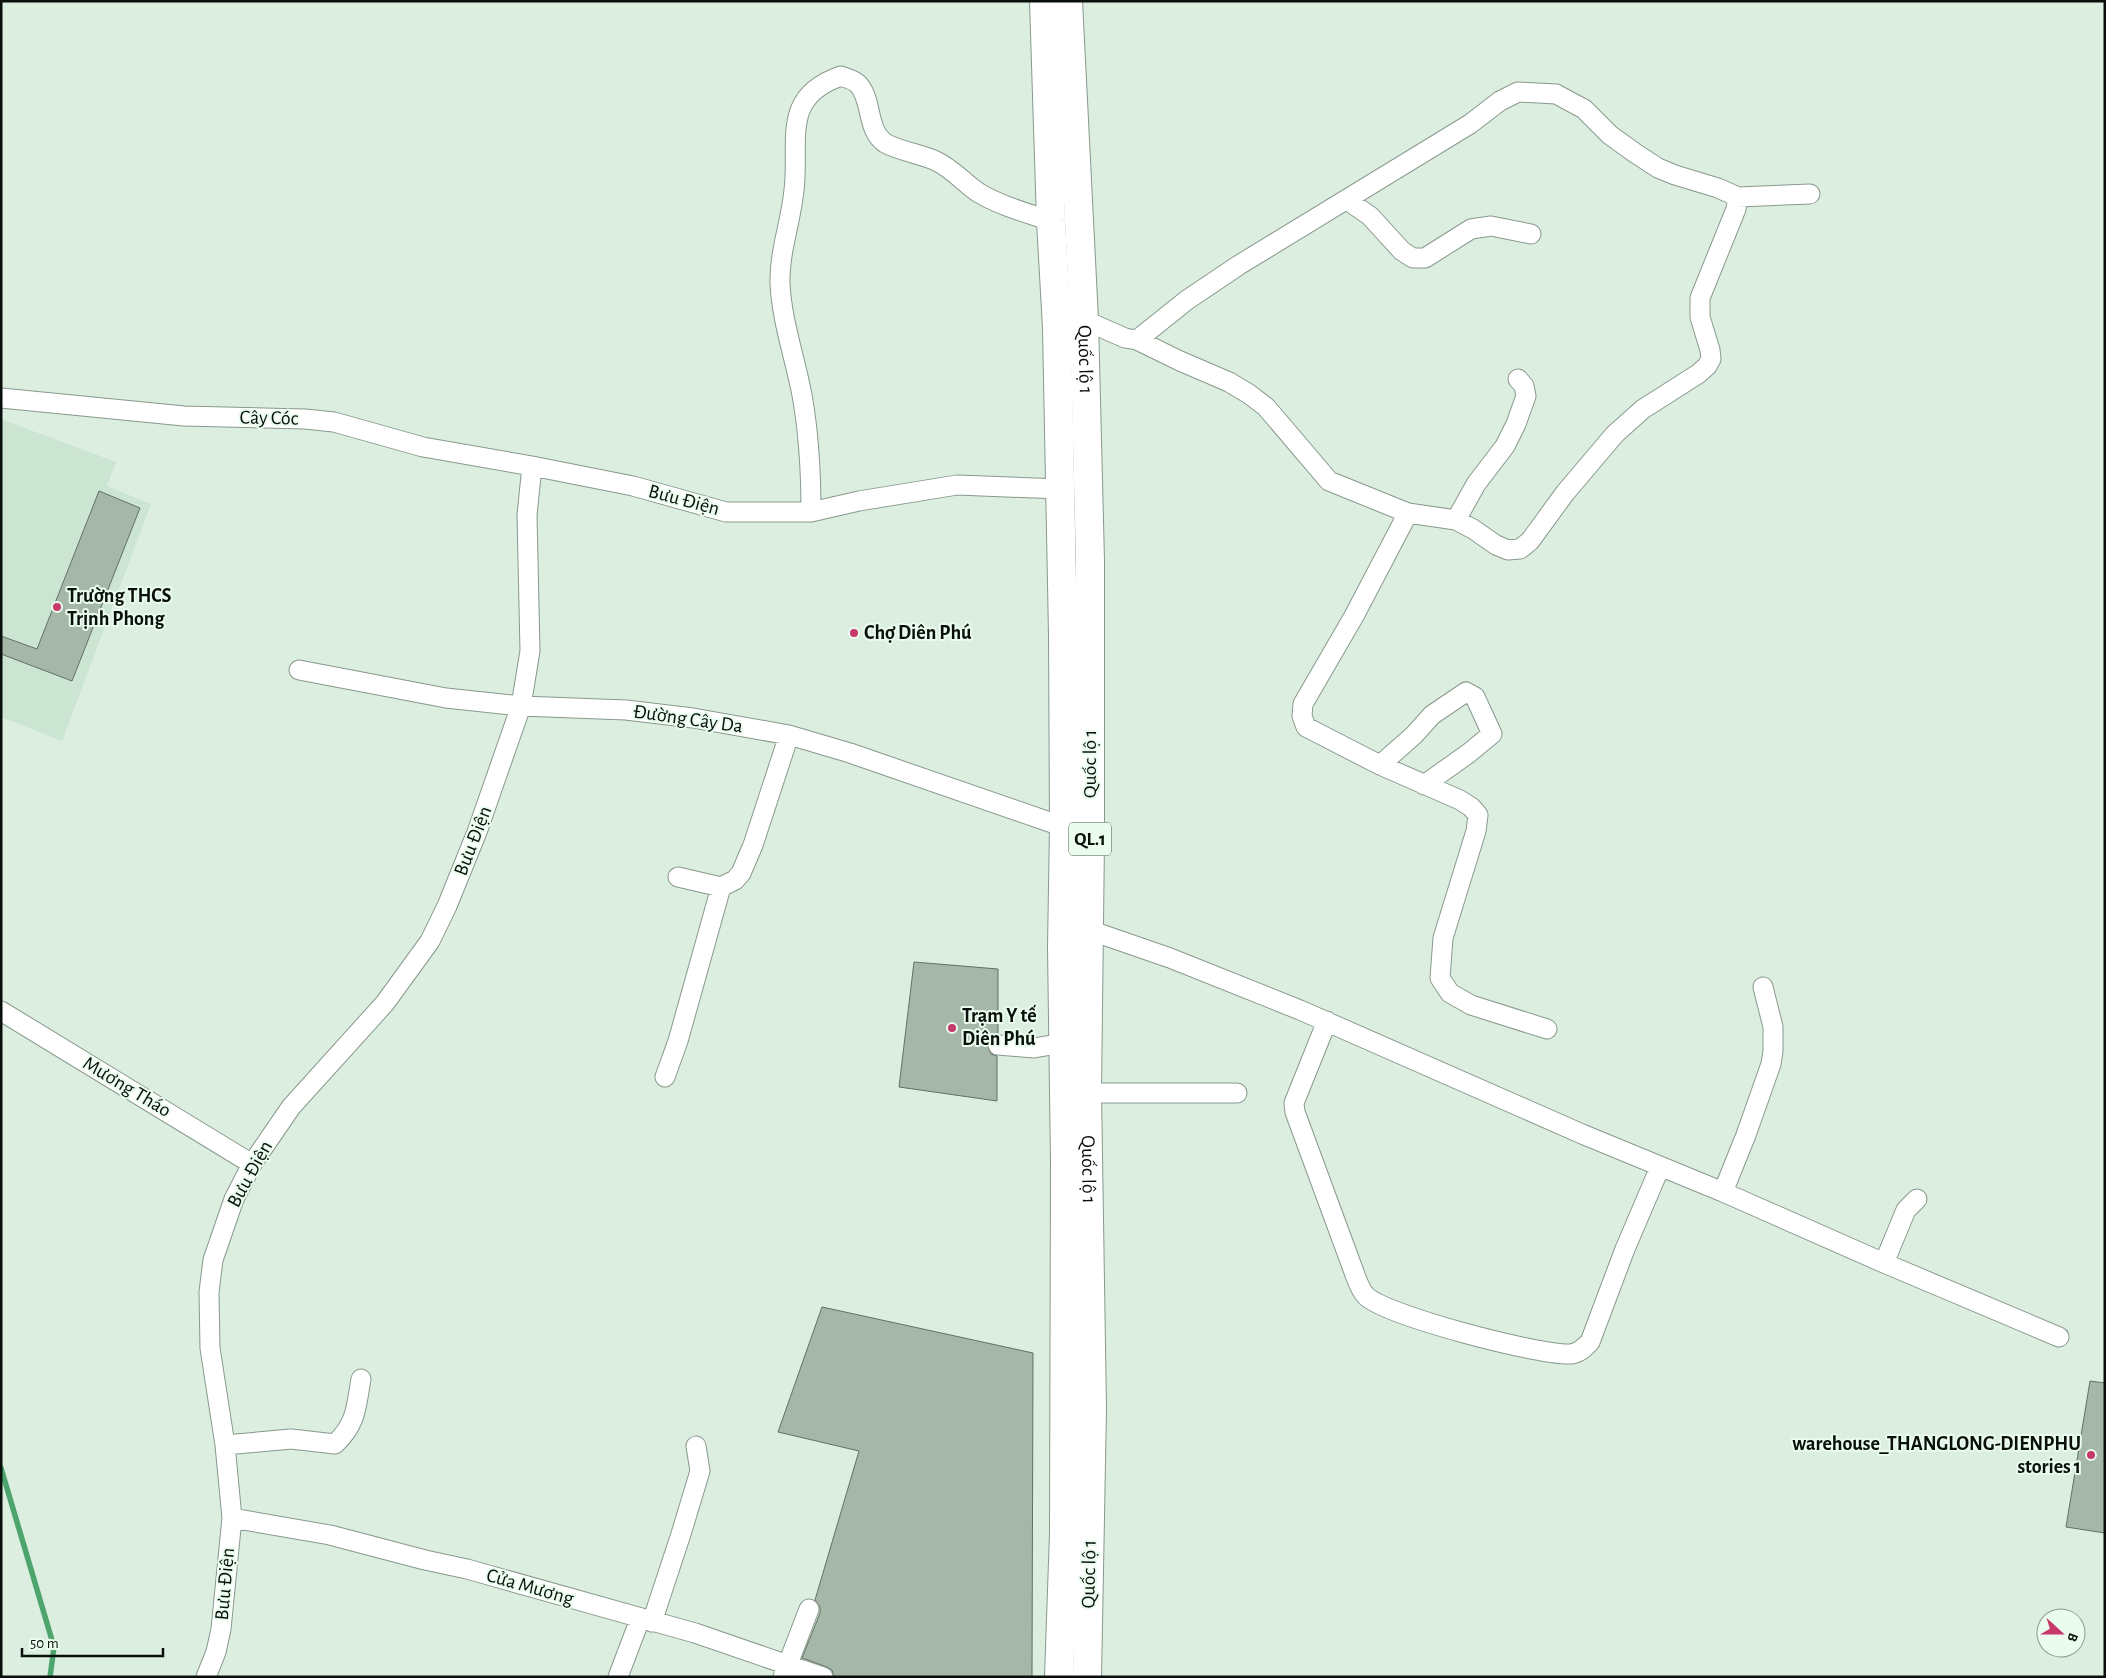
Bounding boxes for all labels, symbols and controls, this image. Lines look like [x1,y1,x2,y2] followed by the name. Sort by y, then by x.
[1074,325,1096,394] street label: Quốc lộ 1
[239,407,299,429] street label: Cây Cóc
[646,481,722,519] street label: Bưu Điện
[67,586,171,629] place label: Trường THCS Trịnh Phong
[51,601,63,613] marker: Trường THCS Trịnh Phong
[864,623,972,643] place label: Chợ Diên Phú
[848,627,860,639] marker: Chợ Diên Phú
[632,701,744,737] street label: Đường Cây Da
[1080,730,1100,798] street label: Quốc lộ 1
[451,803,495,879] street label: Bưu Điện
[1069,822,1111,856] road number: QL.1
[962,1004,1037,1049] place label: Trạm Y tế Diên Phú
[946,1022,958,1034] marker: Trạm Y tế Diên Phú
[80,1053,174,1121] street label: Mương Tháo
[1078,1135,1099,1204] street label: Quốc lộ 1
[224,1137,276,1211] street label: Bưu Điện
[1792,1434,2081,1477] place label: warehouse_THANGLONG-DIENPHU stories 1
[2085,1449,2097,1461] marker: warehouse_THANGLONG-DIENPHU stories 1
[1078,1539,1100,1609] street label: Quốc lộ 1
[212,1547,238,1621] street label: Bưu Điện
[484,1565,576,1609] street label: Cửa Mương
[2036,1608,2086,1658] north arrow
[22,1626,164,1658] scale bar
[2064,1631,2080,1644] text: B
[30,1636,59,1651] text: 50 m

